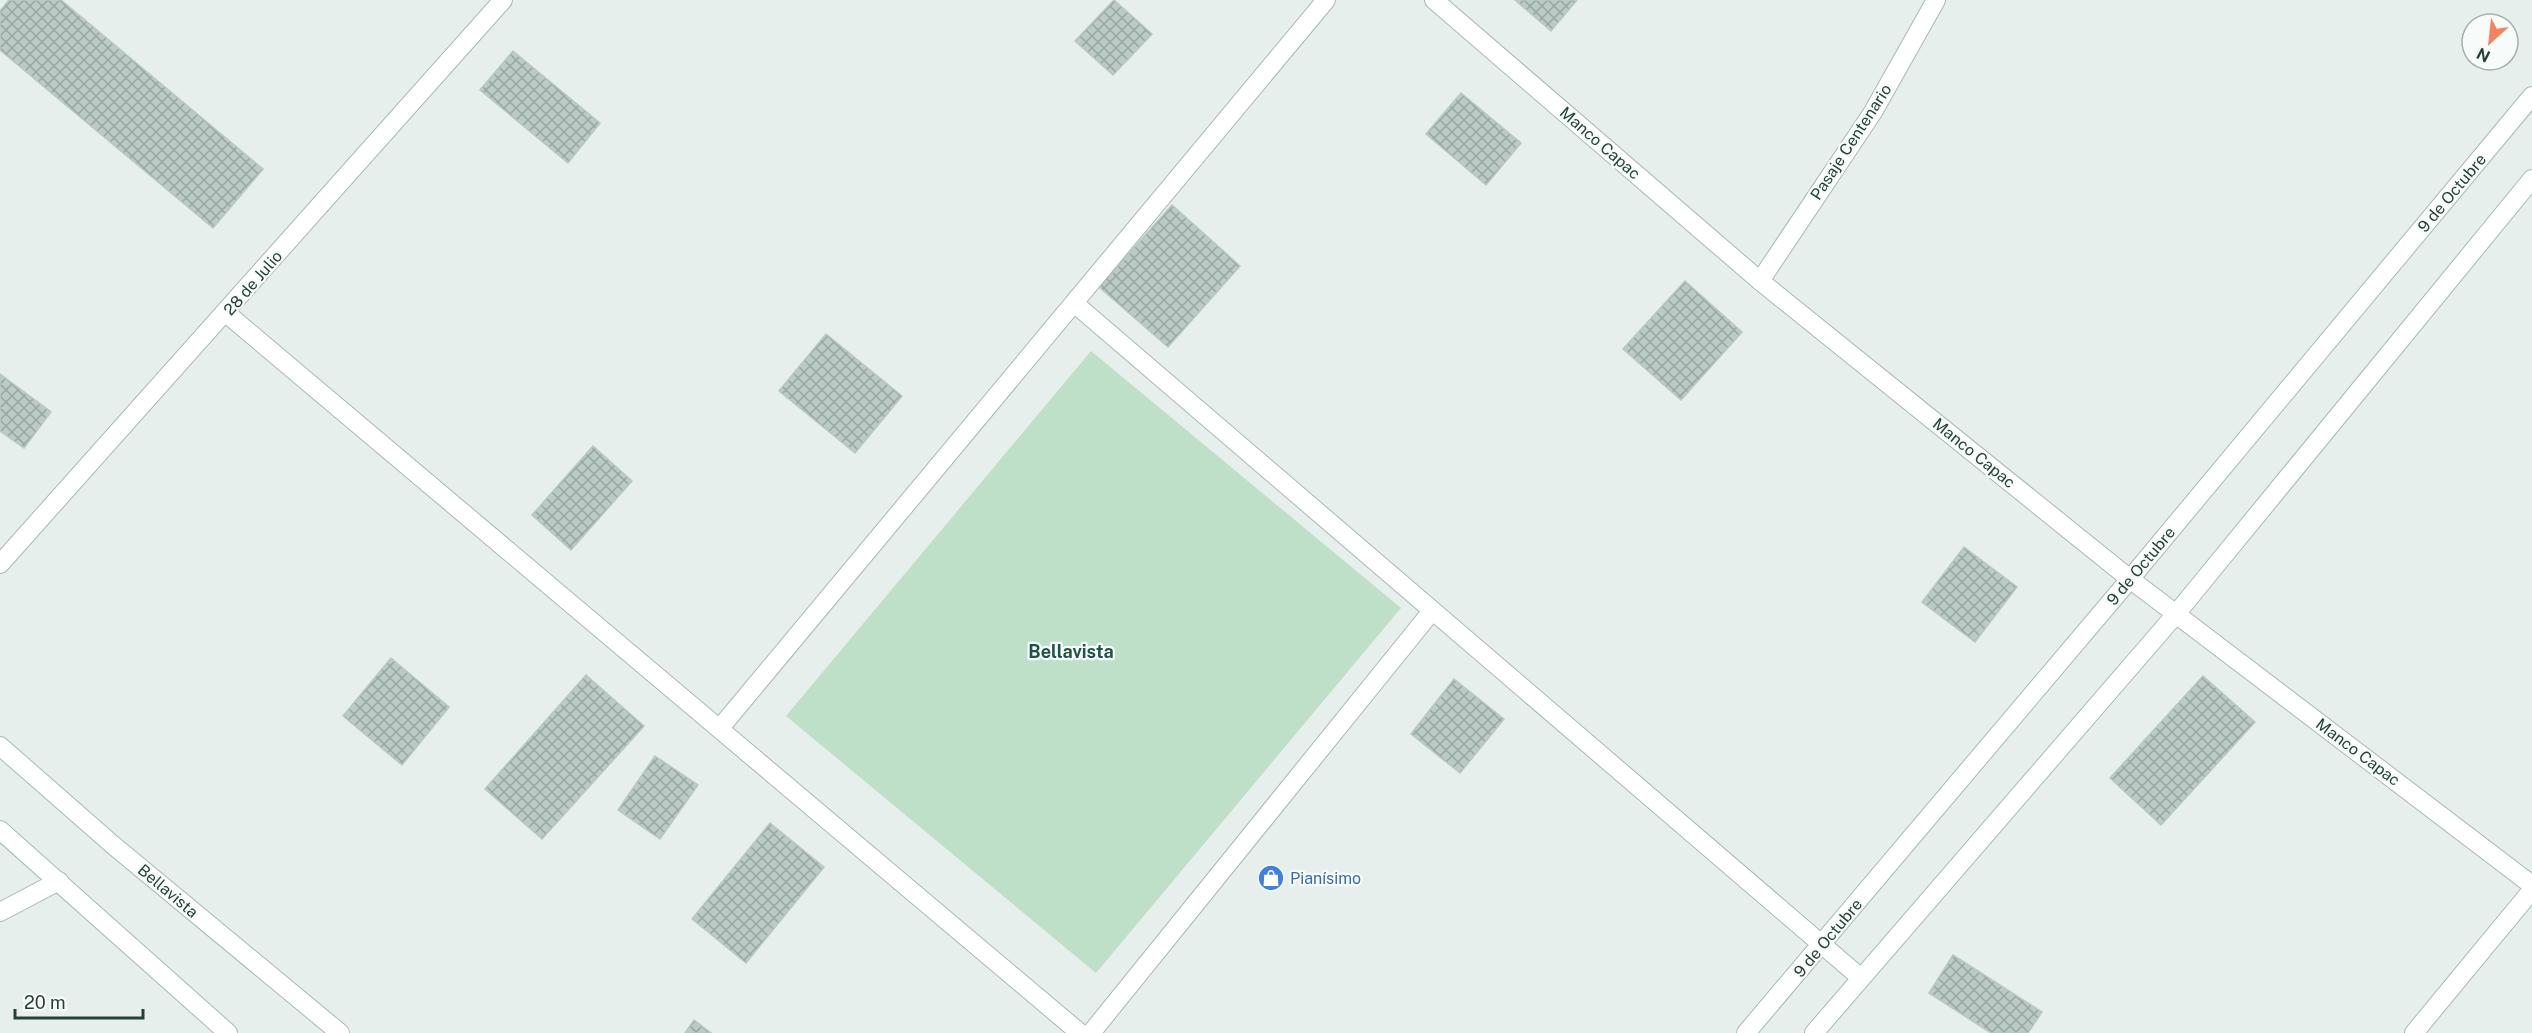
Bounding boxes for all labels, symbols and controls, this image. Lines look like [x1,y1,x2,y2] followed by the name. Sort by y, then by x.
[2460,12,2520,72] north arrow
[2474,44,2493,66] text: N
[1806,81,1896,203] street label: Pasaje Centenario
[1556,103,1644,183] street label: Manco Capac
[2414,150,2490,236] street label: 9 de Octubre
[220,247,286,319] street label: 28 de Julio
[1929,414,2019,492] street label: Manco Capac
[2103,523,2179,609] street label: 9 de Octubre
[1028,641,1114,662] district label: Bellavista
[2312,714,2404,790] street label: Manco Capac
[134,860,202,922] street label: Bellavista
[1256,863,1286,893] shop icon: Pianísimo
[1290,869,1361,888] place label: Pianísimo
[1790,895,1866,981] street label: 9 de Octubre
[15,982,142,1020] scale bar
[24,992,66,1013] text: 20 m

